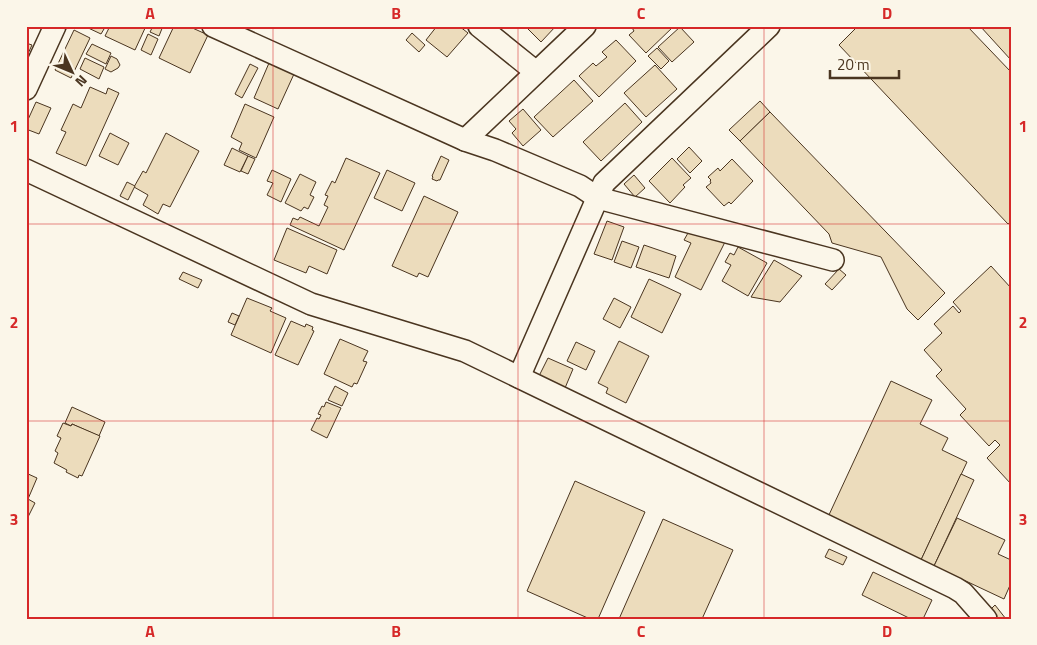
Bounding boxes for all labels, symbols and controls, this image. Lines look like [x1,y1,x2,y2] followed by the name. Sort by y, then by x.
[145,1,155,25] text: A
[391,1,401,25] text: B
[637,1,646,25] text: C
[882,1,892,25] text: D
[48,48,98,98] north arrow
[830,48,898,80] scale bar
[837,53,870,76] text: 20 m
[71,71,93,92] text: N
[10,114,18,138] text: 1
[1019,114,1027,138] text: 1
[10,310,18,334] text: 2
[1019,310,1027,334] text: 2
[10,507,18,531] text: 3
[1019,507,1027,531] text: 3
[145,619,155,643] text: A
[391,619,401,643] text: B
[637,619,646,643] text: C
[882,619,892,643] text: D

